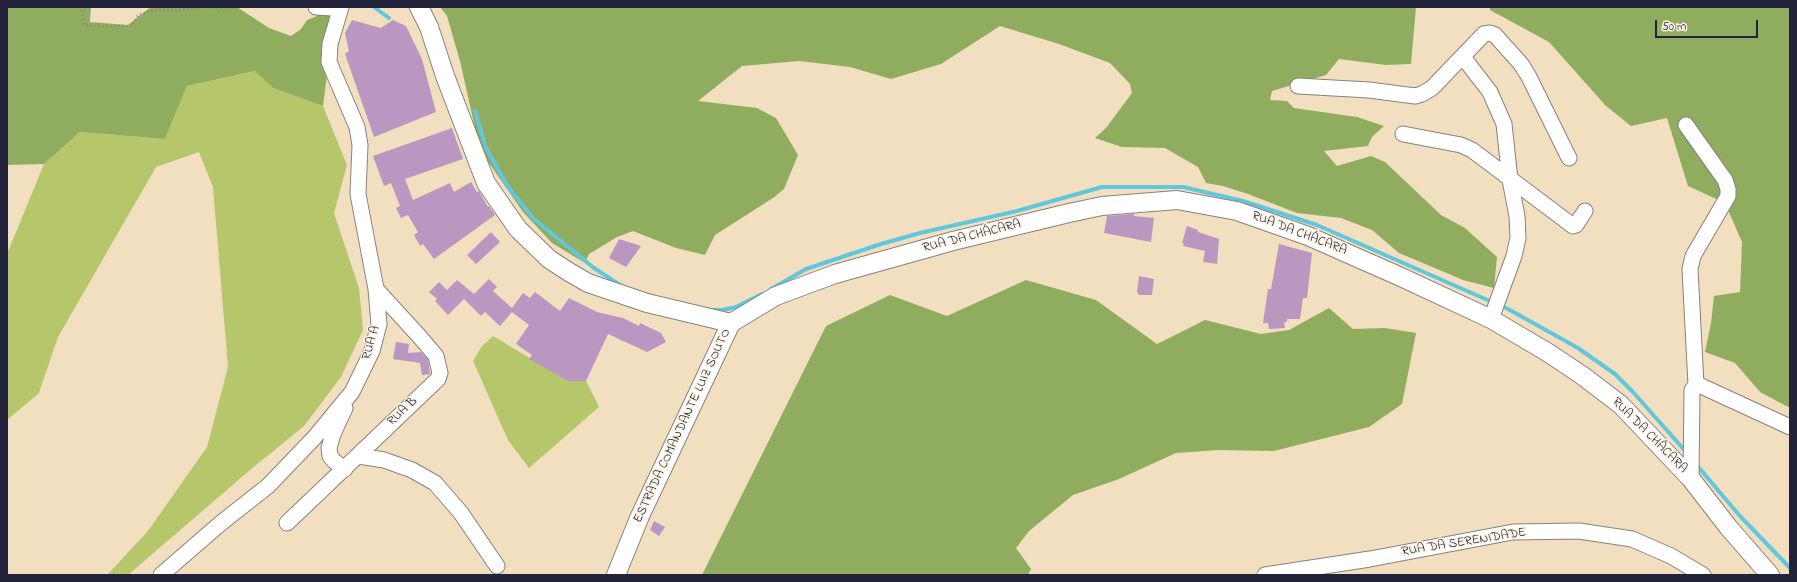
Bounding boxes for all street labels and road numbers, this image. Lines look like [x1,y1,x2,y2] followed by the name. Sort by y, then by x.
[1249,209,1349,259] street label: RUA DA CHÁCARA
[921,217,1023,257] street label: RUA DA CHÁCARA
[360,324,384,362] street label: RUA A
[631,326,735,526] street label: ESTRADA COMANDANTE LUIZ SOUTO
[385,394,421,430] street label: RUA B
[1608,395,1690,477] street label: RUA DA CHÁCARA
[1401,525,1527,561] street label: RUA DA SERENIDADE

